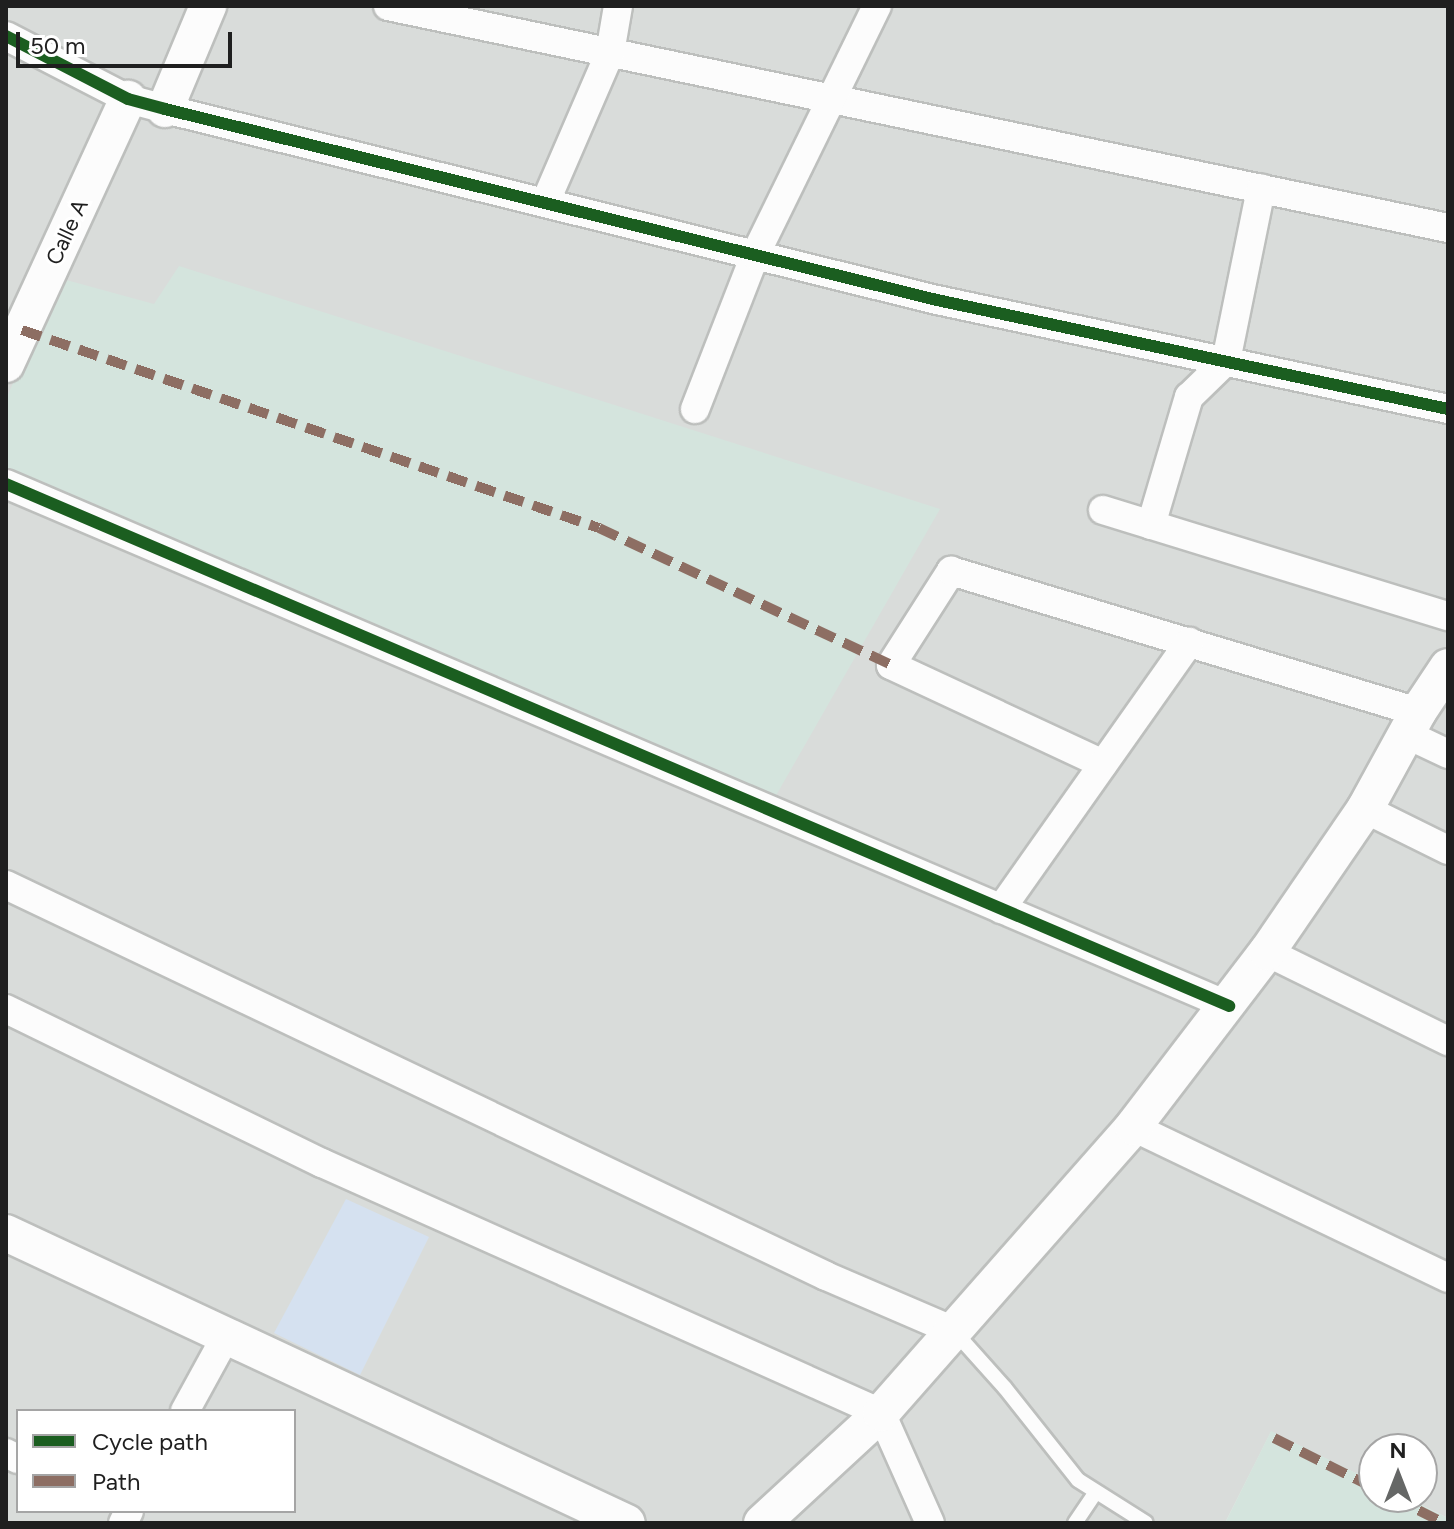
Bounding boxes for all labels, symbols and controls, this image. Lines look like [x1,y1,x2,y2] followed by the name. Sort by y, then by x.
[20,16,236,66] scale bar
[30,31,86,60] text: 50 m
[40,195,94,269] street label: Calle A
[16,1409,296,1513] legend
[92,1427,208,1456] text: Cycle path
[1358,1433,1438,1513] north arrow
[1389,1437,1407,1464] text: N
[92,1467,140,1496] text: Path

